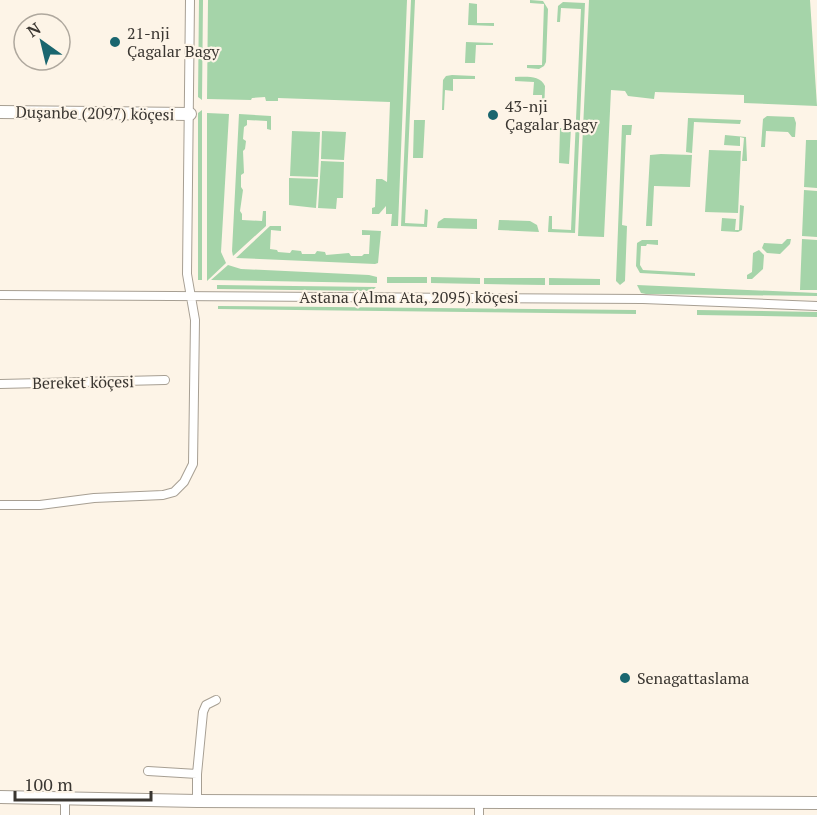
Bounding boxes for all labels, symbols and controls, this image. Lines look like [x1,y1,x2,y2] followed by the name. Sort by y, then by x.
[12,12,72,72] north arrow
[22,17,45,42] text: N
[127,22,220,62] place label: 21-nji Çagalar Bagy
[108,35,122,49] marker: 21-nji Çagalar Bagy
[505,95,598,135] place label: 43-nji Çagalar Bagy
[15,101,175,125] street label: Duşanbe (2097) köçesi
[486,108,500,122] marker: 43-nji Çagalar Bagy
[299,286,519,308] street label: Astana (Alma Ata, 2095) köçesi
[32,370,134,394] street label: Bereket köçesi
[637,667,749,689] place label: Senagattaslama
[618,671,632,685] marker: Senagattaslama
[15,764,152,802] scale bar
[24,772,73,796] text: 100 m

